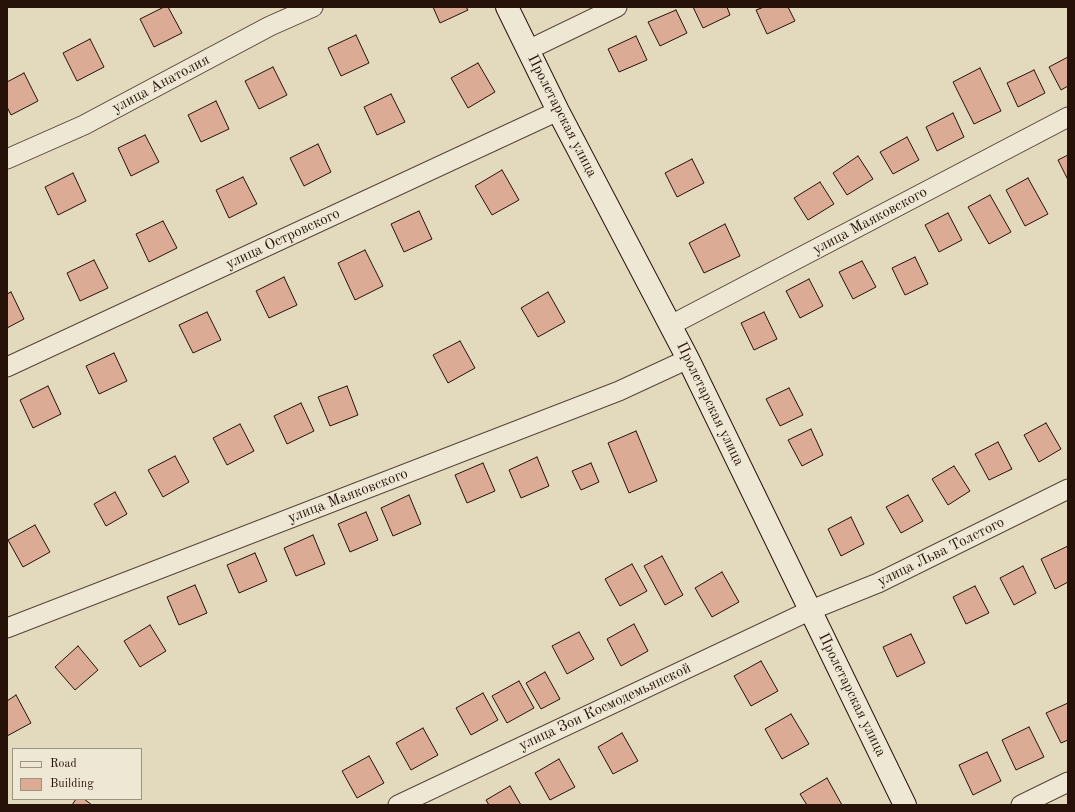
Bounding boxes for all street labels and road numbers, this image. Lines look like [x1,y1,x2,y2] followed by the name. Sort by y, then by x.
[109,51,213,117] street label: улица Анатолия
[523,52,601,180] street label: Пролетарская улица
[810,183,930,259] street label: улица Маяковского
[223,205,343,273] street label: улица Островского
[672,339,748,469] street label: Пролетарская улица
[285,465,411,527] street label: улица Маяковского
[875,513,1007,591] street label: улица Льва Толстого
[814,630,890,760] street label: Пролетарская улица
[516,659,694,755] street label: улица Зои Космодемьянской

